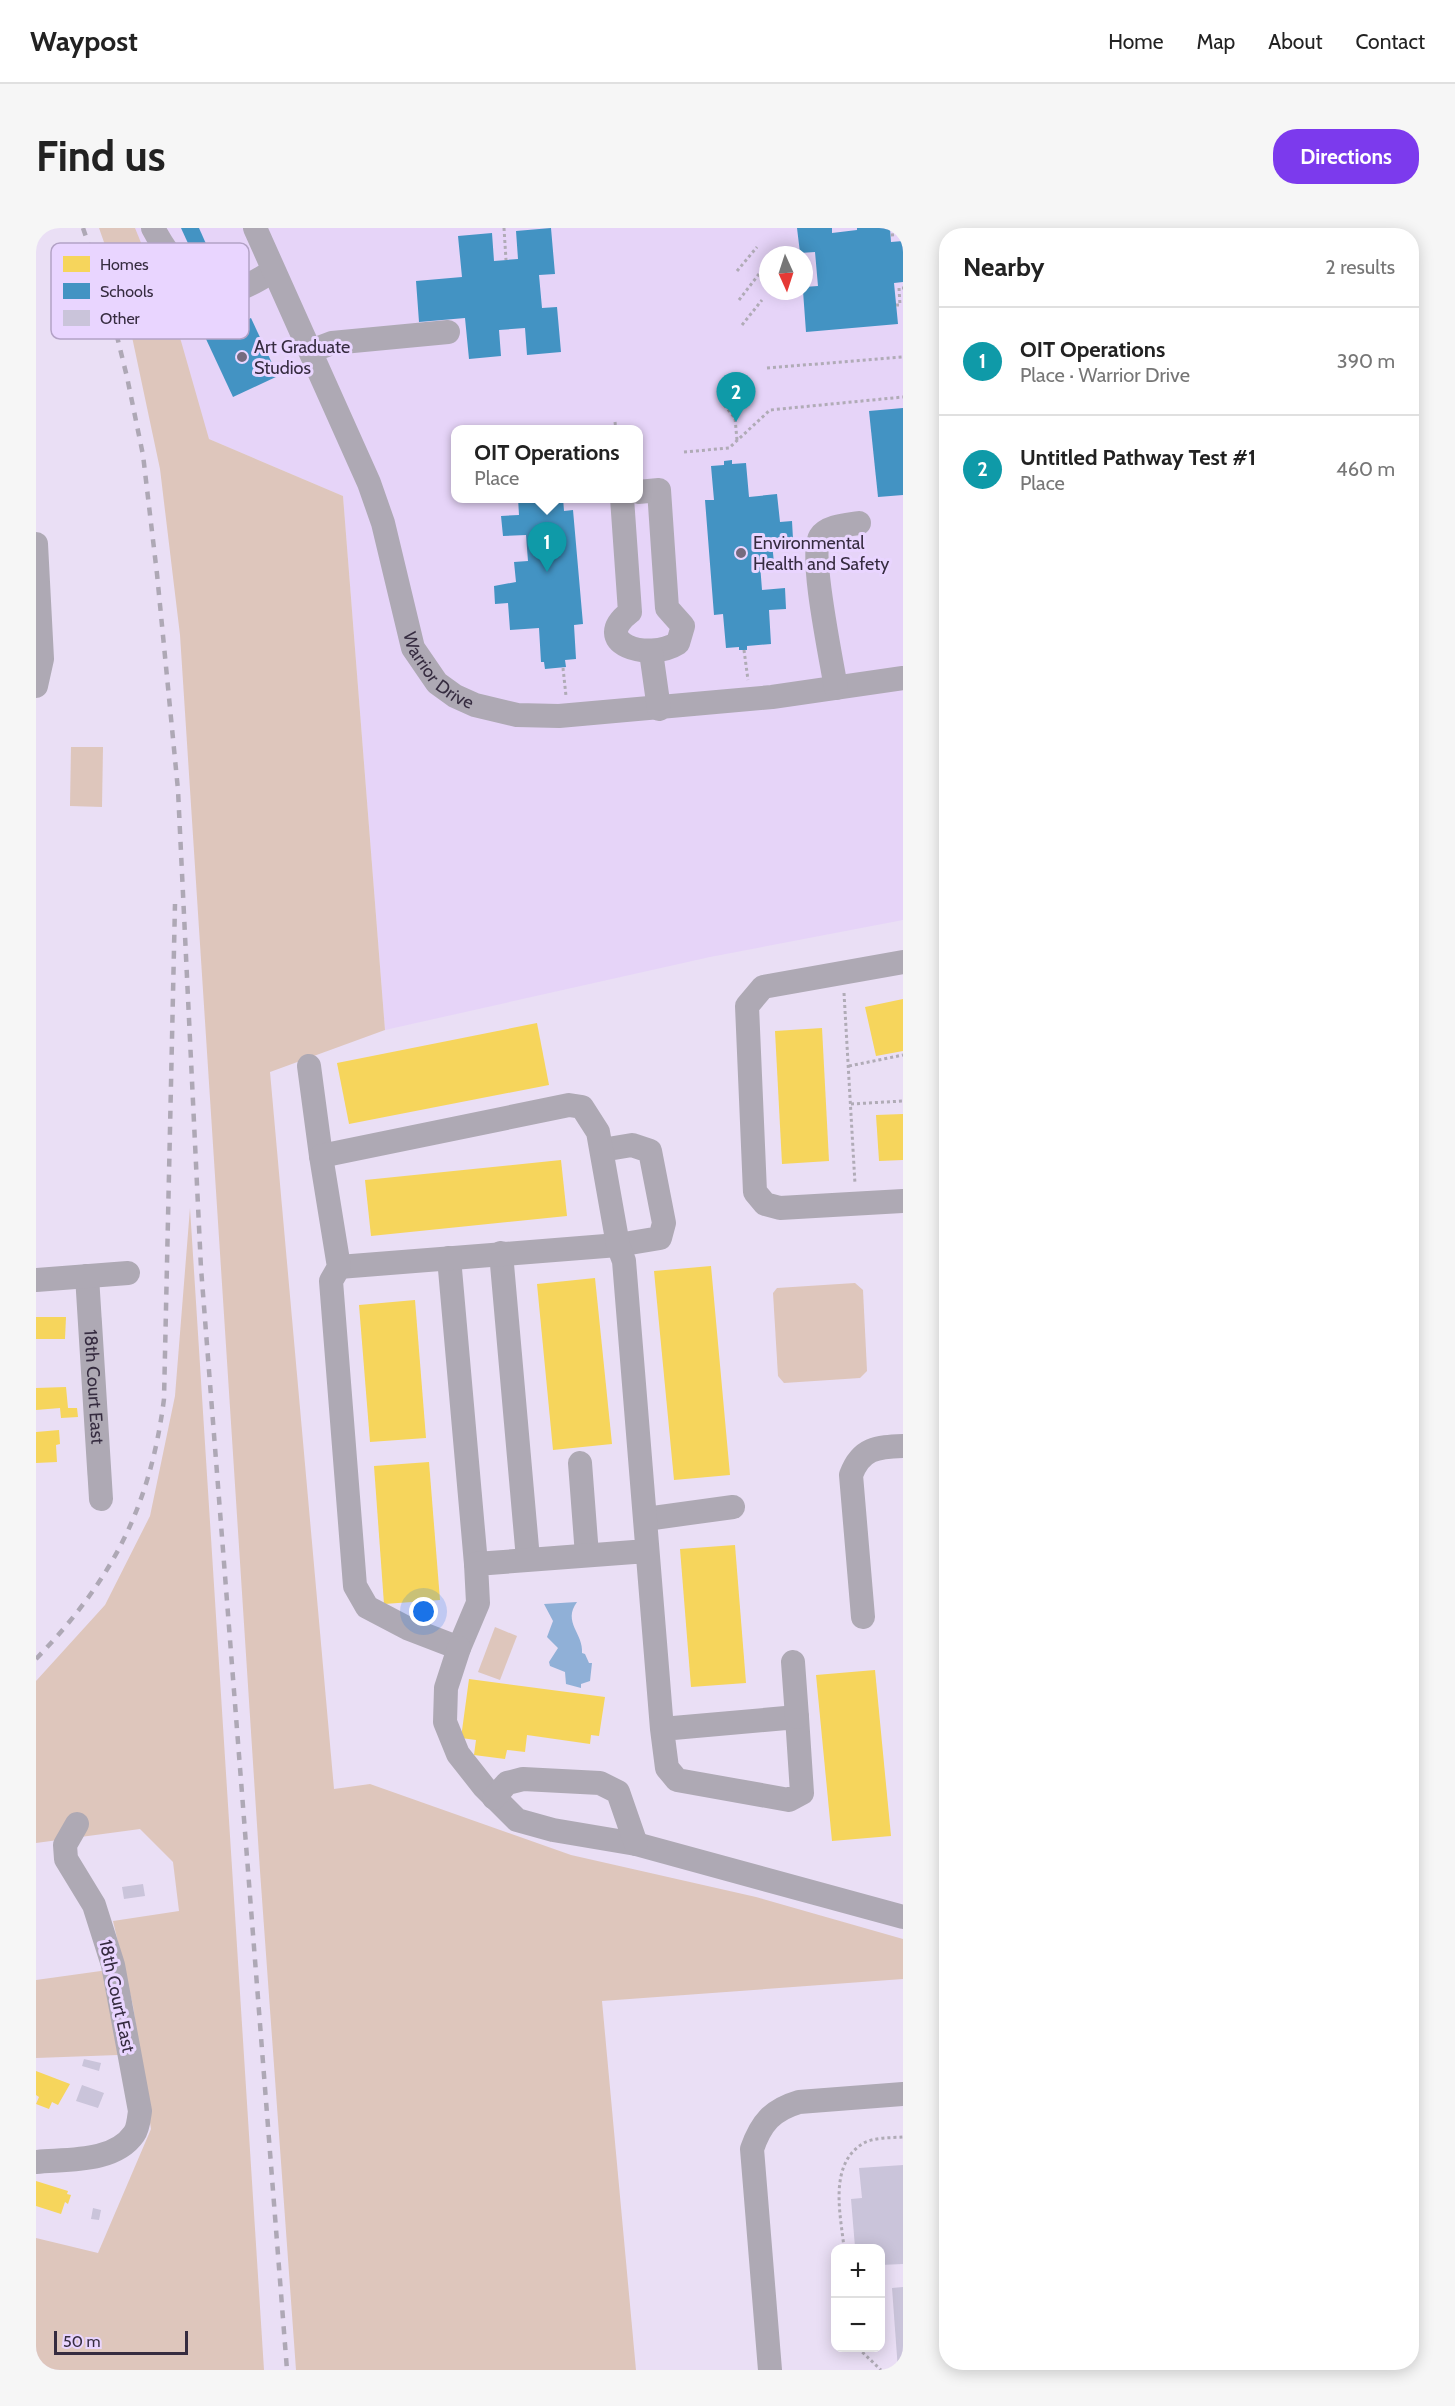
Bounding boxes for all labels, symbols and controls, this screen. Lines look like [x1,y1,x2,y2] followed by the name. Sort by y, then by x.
[30,24,138,58] text: Waypost
[1108,29,1164,54] text: Home
[1197,29,1235,54] text: Map
[1268,29,1322,54] text: About
[1355,29,1425,54] text: Contact
[1273,129,1419,184] button: Directions
[36,130,165,182] text: Find us
[51,243,249,339] legend
[759,246,813,300] north arrow
[963,251,1044,283] text: Nearby
[100,255,149,274] text: Homes
[1325,255,1395,279] text: 2 results
[100,282,154,301] text: Schools
[100,309,141,328] text: Other
[254,336,350,379] place label: Art Graduate Studios
[1020,336,1165,363] text: OIT Operations
[979,349,986,373] text: 1
[1337,349,1395,373] text: 390 m
[235,350,249,364] marker: Art Graduate Studios
[1020,363,1190,387] text: Place · Warrior Drive
[716,372,756,422] pin: 2
[451,425,643,503] popup
[474,439,620,466] text: OIT Operations
[1020,444,1256,471] text: Untitled Pathway Test #1
[977,457,988,481] text: 2
[1336,457,1395,481] text: 460 m
[474,466,519,490] text: Place
[1020,471,1065,495] text: Place
[528,522,566,572] pin: 1
[753,532,889,575] place label: Environmental Health and Safety
[734,546,748,560] marker: Environmental Health and Safety
[398,629,477,714] street label: Warrior Drive
[79,1329,109,1445] street label: 18th Court East
[409,1597,438,1626] your location
[94,1938,140,2054] street label: 18th Court East
[831,2244,885,2352] map controls
[831,2244,885,2298] button: +
[831,2298,885,2352] button: −
[54,2328,188,2356] scale bar
[63,2332,100,2351] text: 50 m

